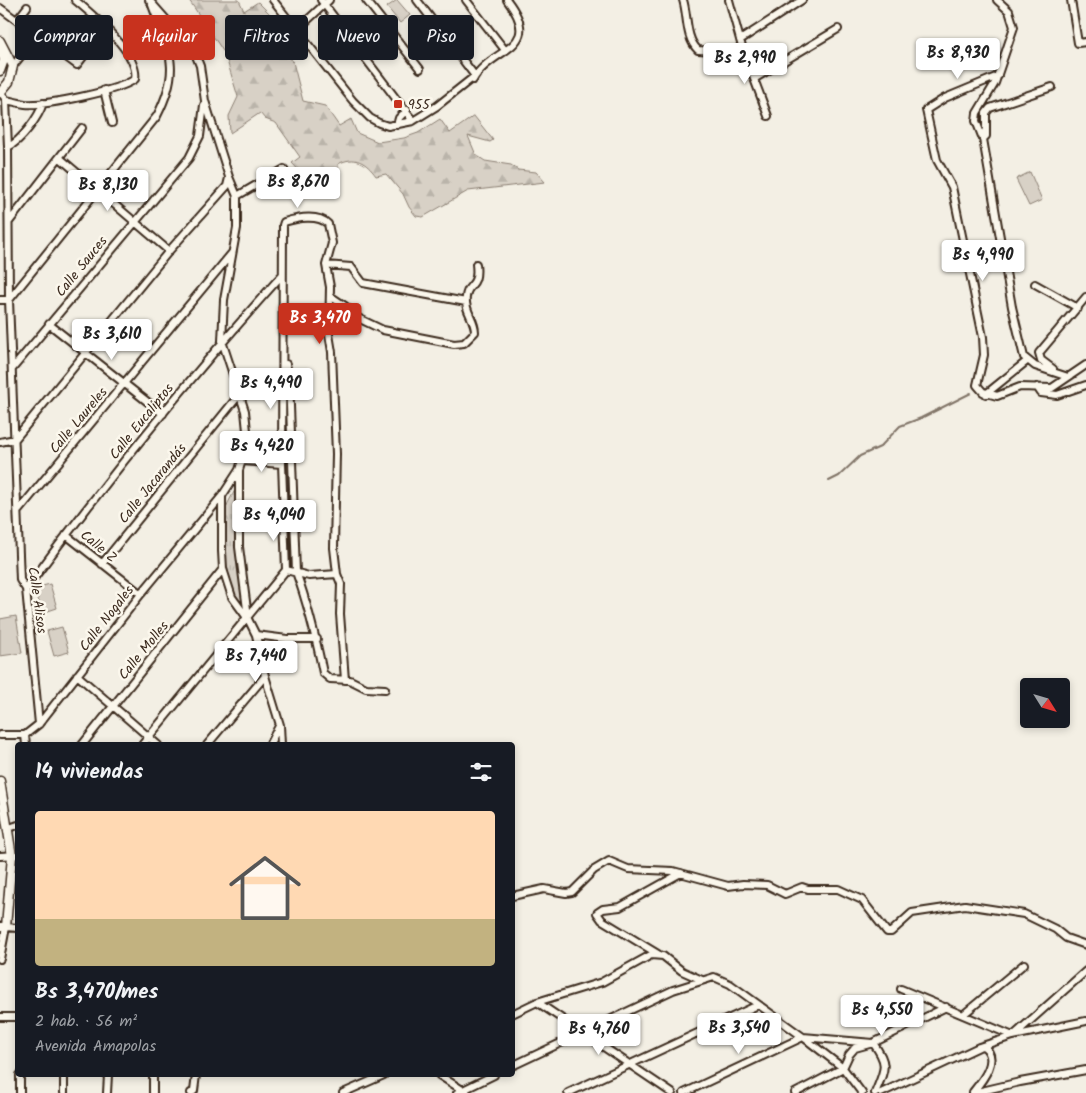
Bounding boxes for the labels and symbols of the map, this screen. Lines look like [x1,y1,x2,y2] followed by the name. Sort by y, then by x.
[906,38,1010,80] pin: Bs 8,930
[693,42,797,85] pin: Bs 2,990
[408,94,431,116] place label: 955
[392,98,404,110] marker: 955
[246,166,350,209] pin: Bs 8,670
[56,170,160,212] pin: Bs 8,130
[50,231,113,302] street label: Calle Sauces
[931,240,1035,282] pin: Bs 4,990
[268,302,372,345] pin: Bs 3,470
[60,318,164,361] pin: Bs 3,610
[219,368,323,410] pin: Bs 4,490
[104,379,179,465] street label: Calle Eucaliptos
[44,382,113,459] street label: Calle Laureles
[210,430,314,473] pin: Bs 4,420
[113,439,192,529] street label: Calle Jacarandás
[222,500,326,542] pin: Bs 4,040
[75,525,122,569] street label: Calle Z
[21,565,53,635] street label: Calle Alisos
[74,581,140,656] street label: Calle Nogales
[113,616,174,685] street label: Calle Molles
[204,640,308,683] pin: Bs 7,440
[1020,678,1070,728] north arrow
[830,994,934,1037] pin: Bs 4,550
[687,1012,791,1055] pin: Bs 3,540
[547,1014,651,1056] pin: Bs 4,760

